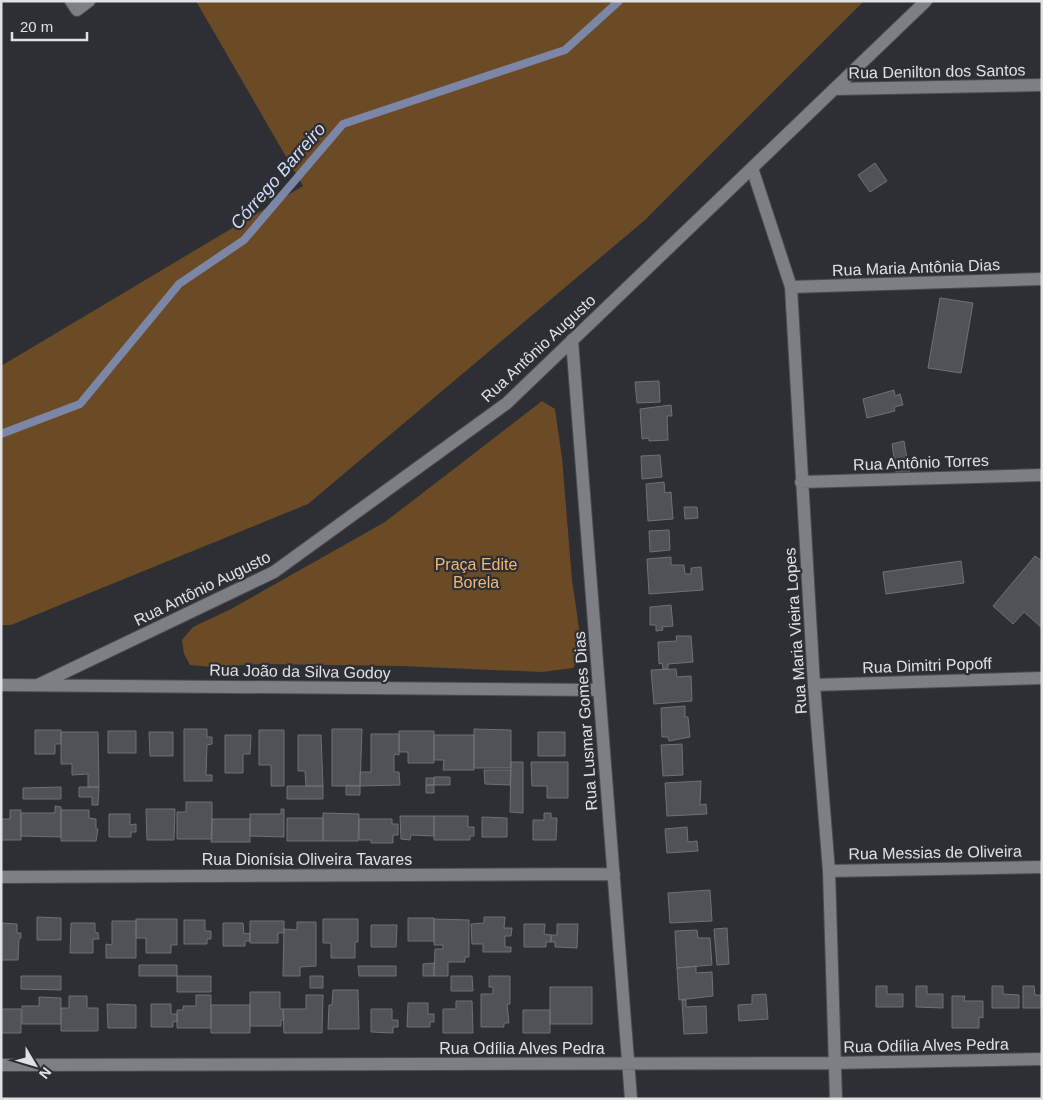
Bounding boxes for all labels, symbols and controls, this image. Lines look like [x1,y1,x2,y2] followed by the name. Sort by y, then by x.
[12,10,88,42] scale bar
[20,18,53,35] text: 20 m
[848,61,1026,82] street label: Rua Denilton dos Santos
[226,119,330,233] water label: Córrego Barreiro
[832,256,1000,279] street label: Rua Maria Antônia Dias
[478,291,599,406] street label: Rua Antônio Augusto
[853,452,989,473] street label: Rua Antônio Torres
[781,547,810,715] street label: Rua Maria Vieira Lopes
[131,548,273,629] street label: Rua Antônio Augusto
[435,556,517,591] park label: Praça Edite Borela
[571,631,600,811] street label: Rua Lusmar Gomes Dias
[862,655,993,676] street label: Rua Dimitri Popoff
[209,661,391,682] street label: Rua João da Silva Godoy
[848,842,1022,863] street label: Rua Messias de Oliveira
[202,851,412,868] street label: Rua Dionísia Oliveira Tavares
[843,1036,1009,1055] street label: Rua Odília Alves Pedra
[10,1040,60,1090] north arrow
[439,1040,605,1057] street label: Rua Odília Alves Pedra
[36,1064,55,1082] text: N

